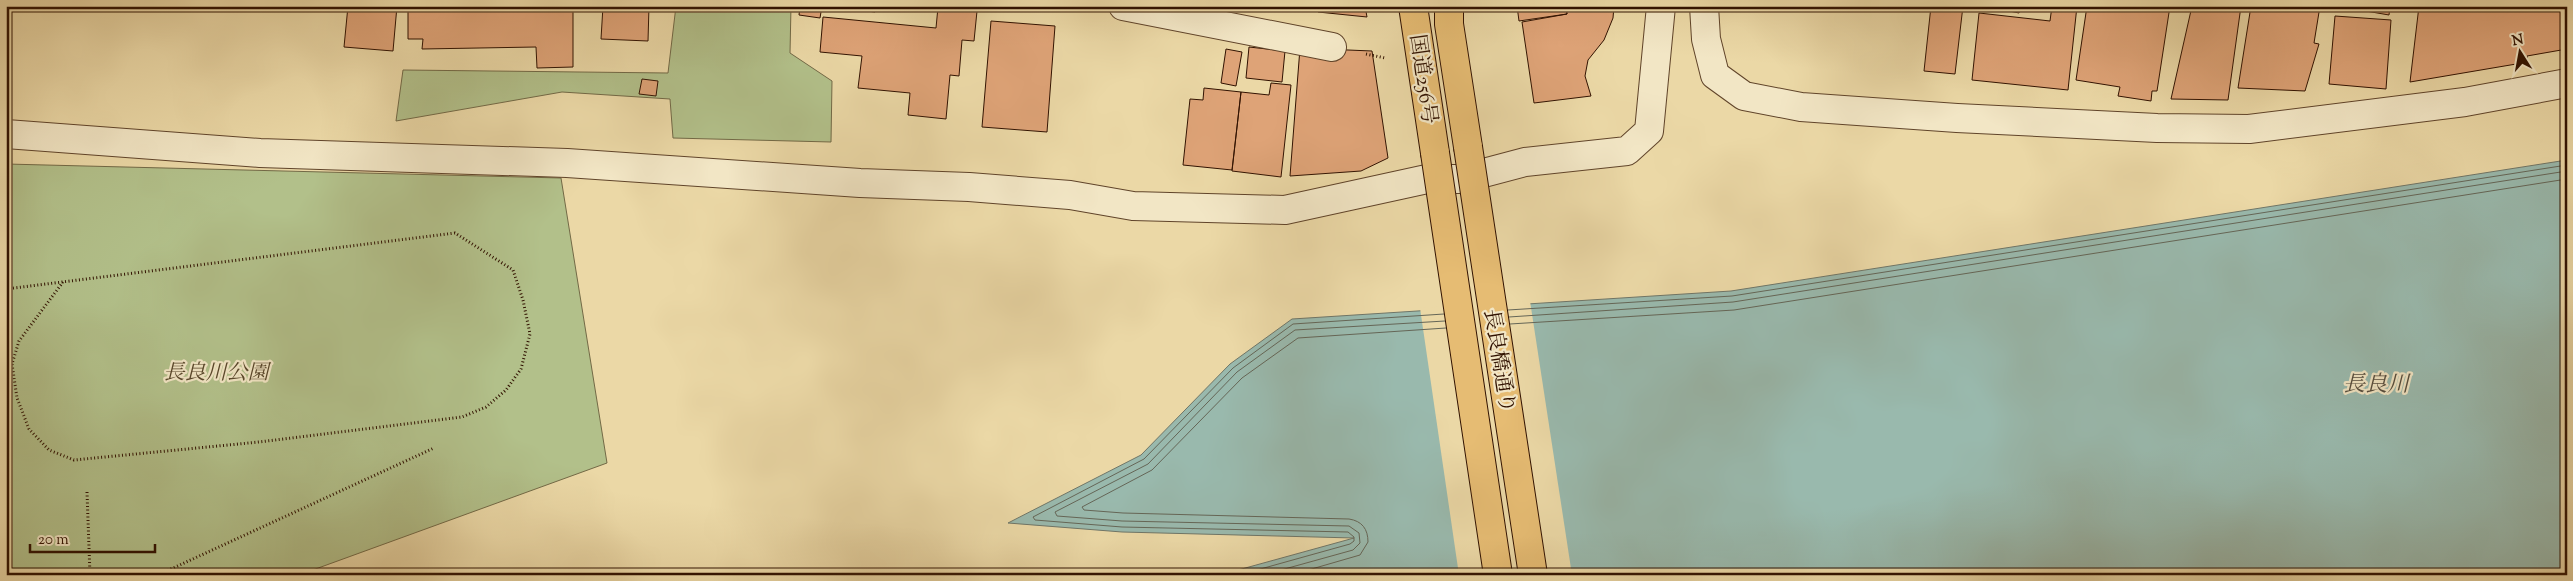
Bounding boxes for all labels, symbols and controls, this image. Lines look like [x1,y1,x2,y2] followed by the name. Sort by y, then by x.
[2496,28,2546,78] north arrow
[2511,30,2525,52] text: N
[1401,32,1443,126] street label: 国道256号
[1475,307,1521,416] street label: 長良橋通り
[164,359,271,389] park label: 長良川公園
[2343,370,2411,402] water label: 長良川
[30,521,155,553] scale bar
[38,530,69,551] text: 20 m

